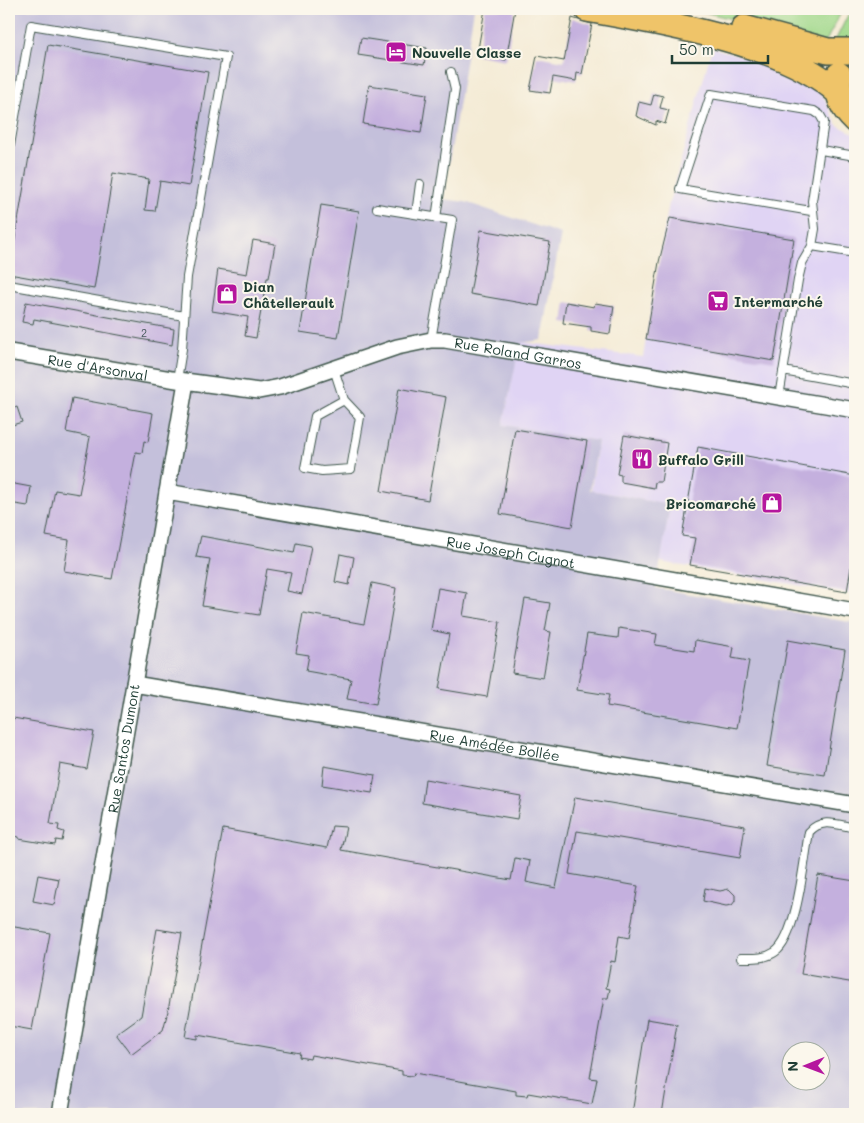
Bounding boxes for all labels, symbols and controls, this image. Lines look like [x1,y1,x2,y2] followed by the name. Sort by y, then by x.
[672,32,768,64] scale bar
[679,39,714,59] text: 50 m
[384,40,408,64] hotel icon: Nouvelle Classe
[412,43,521,62] place label: Nouvelle Classe
[243,277,335,312] place label: Dian Châtellerault
[215,282,239,306] shop icon: Dian Châtellerault
[706,289,730,313] supermarket icon: Intermarché
[734,292,823,311] place label: Intermarché
[141,325,147,340] house number: 2
[453,332,583,373] street label: Rue Roland Garros
[46,349,149,384] street label: Rue d'Arsonval
[630,447,654,471] restaurant icon: Buffalo Grill
[658,450,744,469] place label: Buffalo Grill
[760,491,784,515] shop icon: Bricomarché
[666,494,756,513] place label: Bricomarché
[445,531,577,572] street label: Rue Joseph Cugnot
[102,682,143,814] street label: Rue Santos Dumont
[429,724,561,765] street label: Rue Amédée Bollée
[782,1040,832,1090] north arrow
[783,1061,802,1072] text: N

